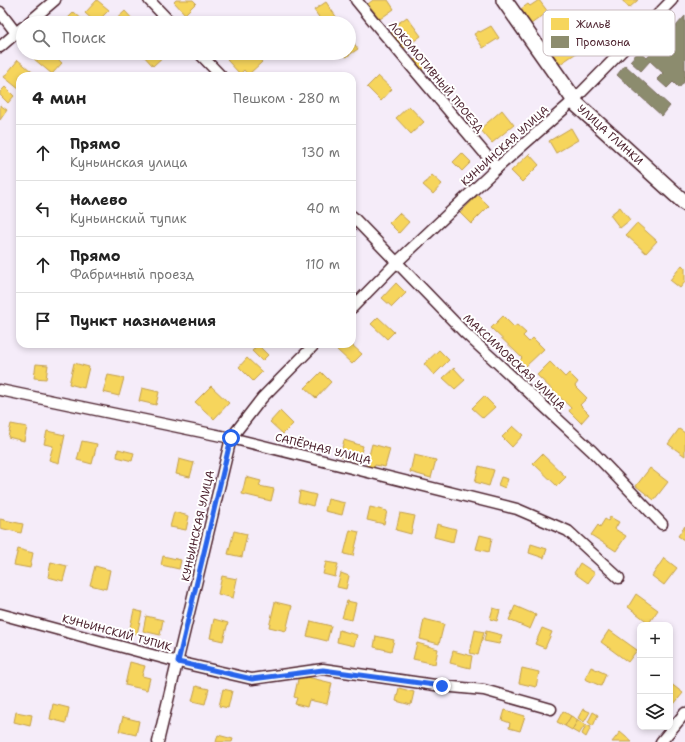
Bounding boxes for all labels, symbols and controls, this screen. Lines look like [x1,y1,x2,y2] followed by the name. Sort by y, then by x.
[543,10,675,56] legend
[16,16,356,60] search box
[576,17,611,32] text: Жильё
[385,18,488,136] street label: ЛОКОМОТИВНЫЙ ПРОЕЗД
[30,27,52,49] icon: search
[62,28,106,48] text: Поиск
[576,35,630,50] text: Промзона
[32,87,87,109] text: 4 мин
[233,90,340,107] text: Пешком · 280 m
[574,101,646,169] street label: УЛИЦА ГЛИНКИ
[458,102,552,190] street label: КУНЬИНСКАЯ УЛИЦА
[70,134,120,154] text: Прямо
[32,142,54,164] icon: ahead
[302,144,340,161] text: 130 m
[70,154,187,171] text: Куньинская улица
[70,190,128,210] text: Налево
[32,198,54,220] icon: left
[306,200,340,217] text: 40 m
[70,210,187,227] text: Куньинский тупик
[70,246,120,266] text: Прямо
[32,254,54,276] icon: ahead
[305,256,340,273] text: 110 m
[70,266,194,283] text: Фабричный проезд
[32,310,54,332] icon: arrive
[70,311,216,331] text: Пункт назначения
[460,311,568,413] street label: МАКСИМОВСКАЯ УЛИЦА
[222,429,240,447] route start
[273,430,373,468] street label: САПЁРНАЯ УЛИЦА
[178,469,218,583] street label: КУНЬИНСКАЯ УЛИЦА
[61,610,174,655] street label: КУНЬИНСКИЙ ТУПИК
[637,622,673,730] map controls
[637,622,673,658] button: +
[637,658,673,694] button: −
[433,677,451,695] route end
[637,694,673,730] button: layers

